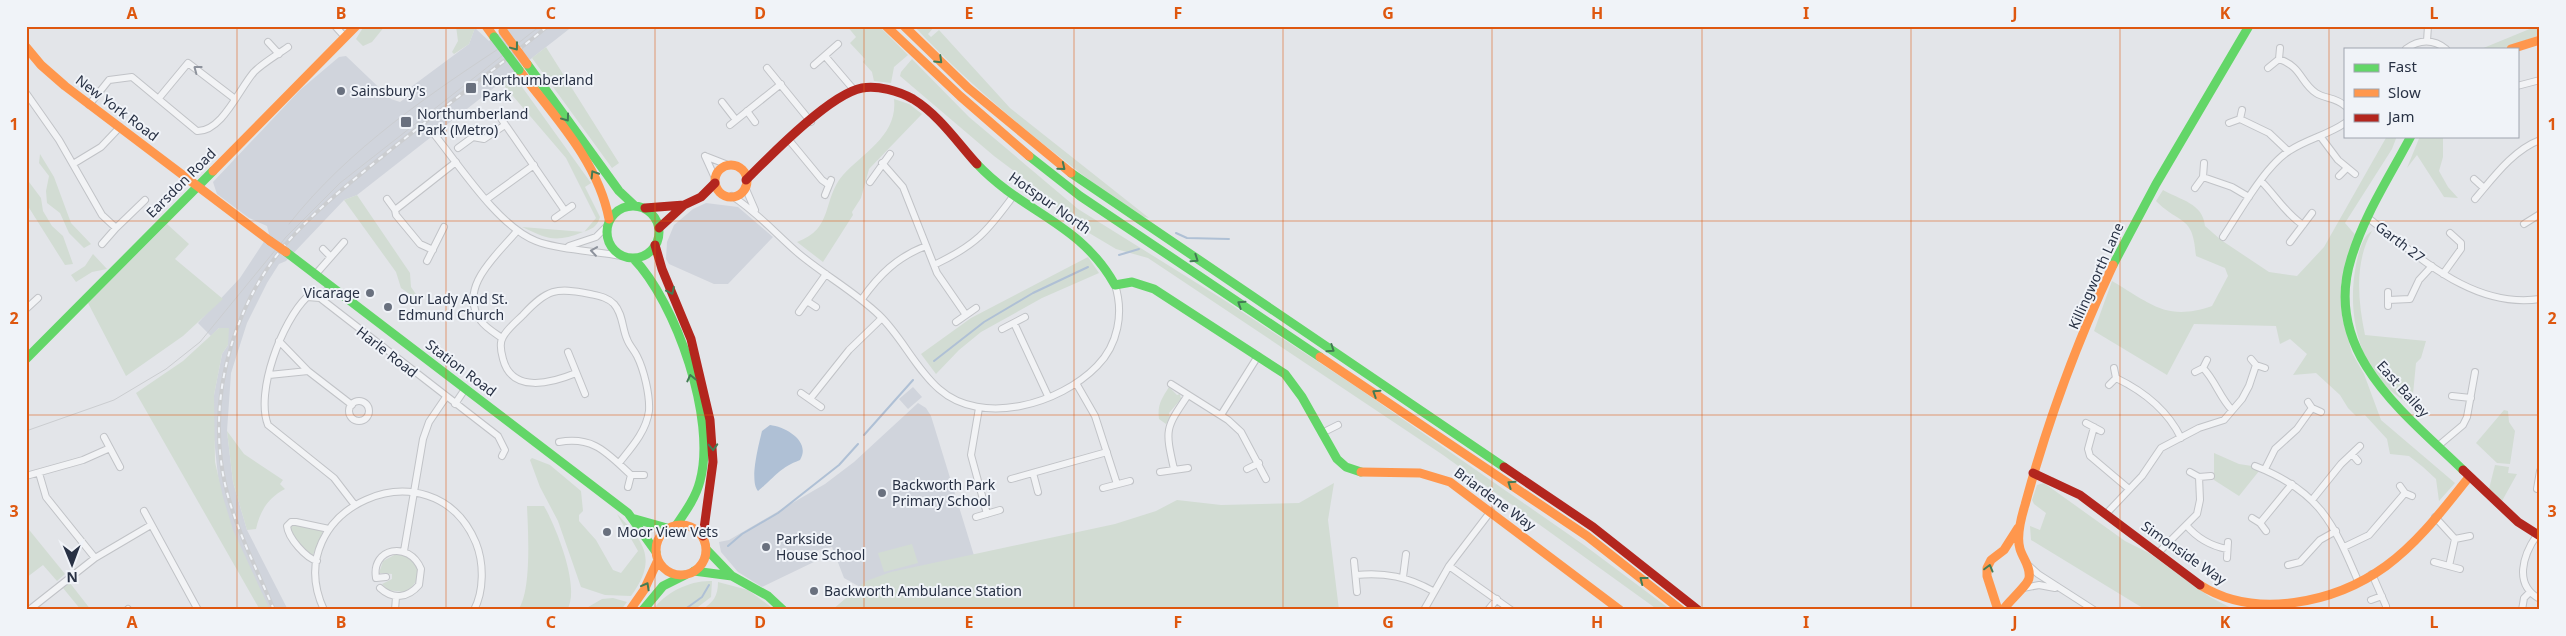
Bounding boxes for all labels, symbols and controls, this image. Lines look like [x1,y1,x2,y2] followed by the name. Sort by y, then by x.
[126,2,138,24] text: A
[336,2,346,24] text: B
[546,2,556,24] text: C
[754,2,766,24] text: D
[965,2,974,24] text: E
[1174,2,1182,24] text: F
[1382,2,1394,24] text: G
[1591,2,1603,24] text: H
[1803,2,1809,24] text: I
[2010,2,2018,24] text: J
[2220,2,2231,24] text: K
[2430,2,2439,24] text: L
[509,41,518,51] one-way arrow
[2344,48,2518,138] legend
[934,54,943,63] one-way arrow
[2388,56,2417,76] text: Fast
[193,66,203,75] one-way arrow
[72,70,163,145] street label: New York Road
[482,70,593,105] place label: Northumberland Park
[351,81,426,100] place label: Sainsbury's
[464,81,478,95] marker: Northumberland Park
[2388,82,2421,102] text: Slow
[335,85,347,97] marker: Sainsbury's
[417,104,528,139] place label: Northumberland Park (Metro)
[2386,106,2415,126] text: Jam
[560,112,569,122] one-way arrow
[9,113,19,135] text: 1
[2547,113,2557,135] text: 1
[399,115,413,129] marker: Northumberland Park (Metro)
[142,144,220,222] street label: Earsdon Road
[1056,161,1065,169] one-way arrow
[1006,167,1095,238] street label: Hotspur North
[590,171,600,180] one-way arrow
[2372,217,2429,266] street label: Garth 27
[2064,219,2128,332] street label: Killingworth Lane
[590,246,598,256] one-way arrow
[1190,253,1199,263] one-way arrow
[304,283,360,302] place label: Vicarage
[665,286,676,295] one-way arrow
[364,287,376,299] marker: Vicarage
[398,289,508,324] place label: Our Lady And St. Edmund Church
[382,301,394,313] marker: Our Lady And St. Edmund Church
[1237,301,1246,310] one-way arrow
[9,307,19,329] text: 2
[2547,307,2557,329] text: 2
[353,322,422,382] street label: Harle Road
[422,335,500,400] street label: Station Road
[1325,343,1334,353] one-way arrow
[2373,356,2434,422] street label: East Bailey
[686,373,697,382] one-way arrow
[1373,390,1382,400] one-way arrow
[707,444,718,452] one-way arrow
[1451,463,1541,535] street label: Briardene Way
[892,475,996,510] place label: Backworth Park Primary School
[1507,481,1517,490] one-way arrow
[876,487,888,499] marker: Backworth Park Primary School
[9,500,19,522] text: 3
[2547,500,2557,522] text: 3
[2138,516,2231,589] street label: Simonside Way
[617,522,718,541] place label: Moor View Vets
[601,526,613,538] marker: Moor View Vets
[776,529,865,564] place label: Parkside House School
[48,538,98,588] north arrow
[760,541,772,553] marker: Parkside House School
[1983,564,1994,572] one-way arrow
[66,568,78,587] text: N
[1639,576,1648,585] one-way arrow
[824,581,1022,600] place label: Backworth Ambulance Station
[639,582,649,591] one-way arrow
[808,585,820,597] marker: Backworth Ambulance Station
[126,611,138,633] text: A
[336,611,346,633] text: B
[546,611,556,633] text: C
[754,611,766,633] text: D
[965,611,974,633] text: E
[1174,611,1182,633] text: F
[1382,611,1394,633] text: G
[1591,611,1603,633] text: H
[1803,611,1809,633] text: I
[2010,611,2018,633] text: J
[2220,611,2231,633] text: K
[2430,611,2439,633] text: L

